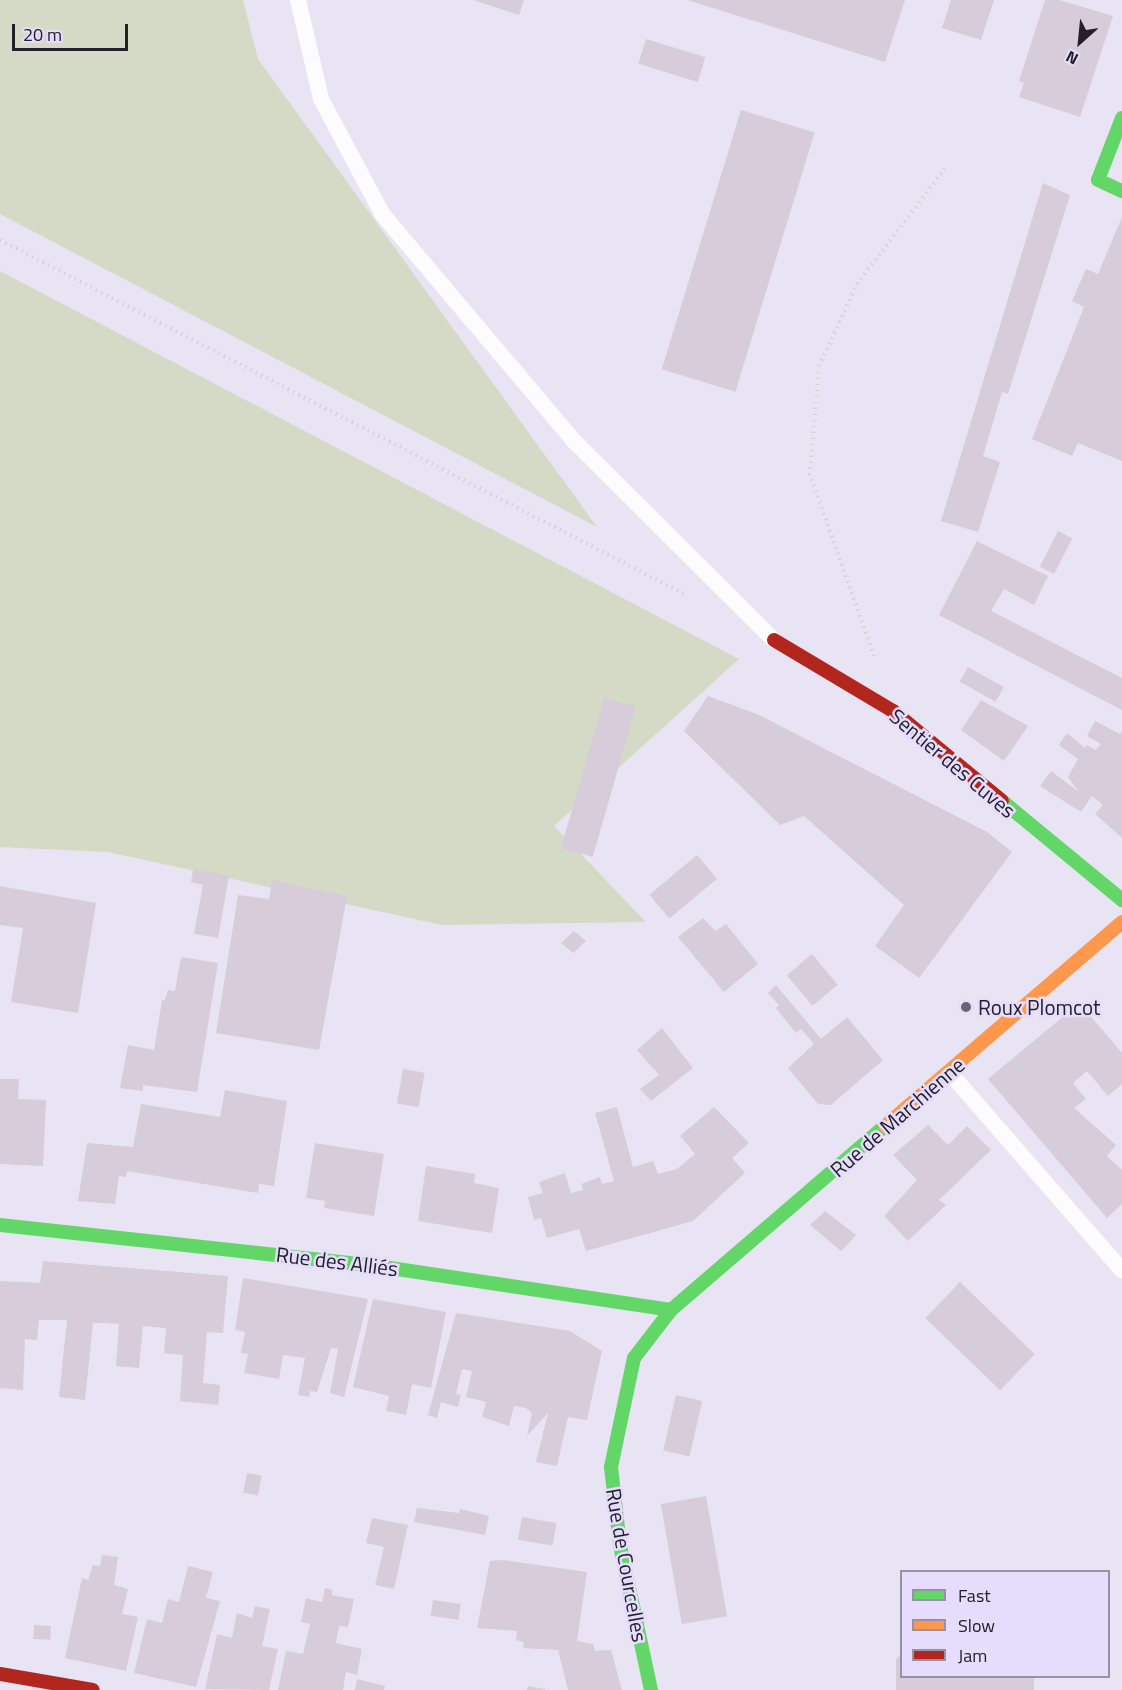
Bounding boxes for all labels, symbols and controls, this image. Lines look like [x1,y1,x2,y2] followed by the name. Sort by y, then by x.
[15,12,130,50] scale bar
[1050,12,1110,72] north arrow
[23,21,62,48] text: 20 m
[1061,45,1082,71] text: N
[885,703,1021,823] street label: Sentier des Cuves
[978,994,1100,1020] place label: Roux Plomcot
[959,1000,973,1014] marker: Roux Plomcot
[825,1052,969,1182] street label: Rue de Marchienne
[275,1241,399,1281] street label: Rue des Alliés
[601,1486,653,1644] street label: Rue de Courcelles
[900,1570,1110,1678] legend
[958,1582,991,1609] text: Fast
[958,1612,995,1639] text: Slow
[958,1642,987,1669] text: Jam

